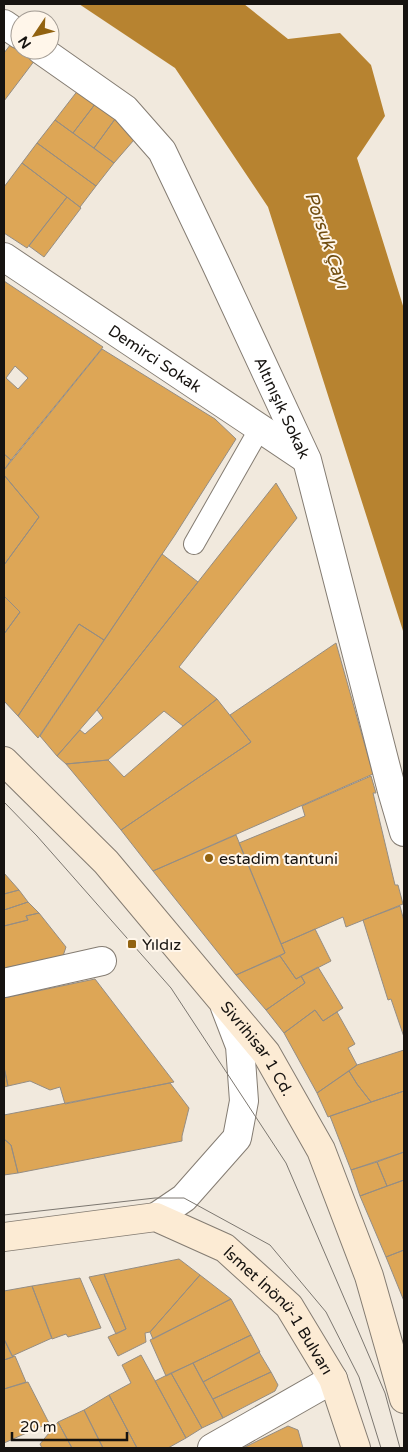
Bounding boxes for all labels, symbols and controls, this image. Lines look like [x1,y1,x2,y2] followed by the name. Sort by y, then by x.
[10,10,60,60] north arrow
[15,33,35,52] text: N
[300,189,354,292] water label: Porsuk Çayı
[104,321,205,397] street label: Demirci Sokak
[249,354,314,462] street label: Altınışık Sokak
[219,849,338,869] place label: estadim tantuni
[203,852,215,864] marker: estadim tantuni
[142,935,181,955] place label: Yıldız
[126,938,138,950] marker: Yıldız
[216,997,297,1100] street label: Sivrihisar 1 Cd.
[219,1243,337,1378] street label: İsmet İnönü-1 Bulvarı
[12,1410,128,1442] scale bar
[20,1418,57,1436] text: 20 m

